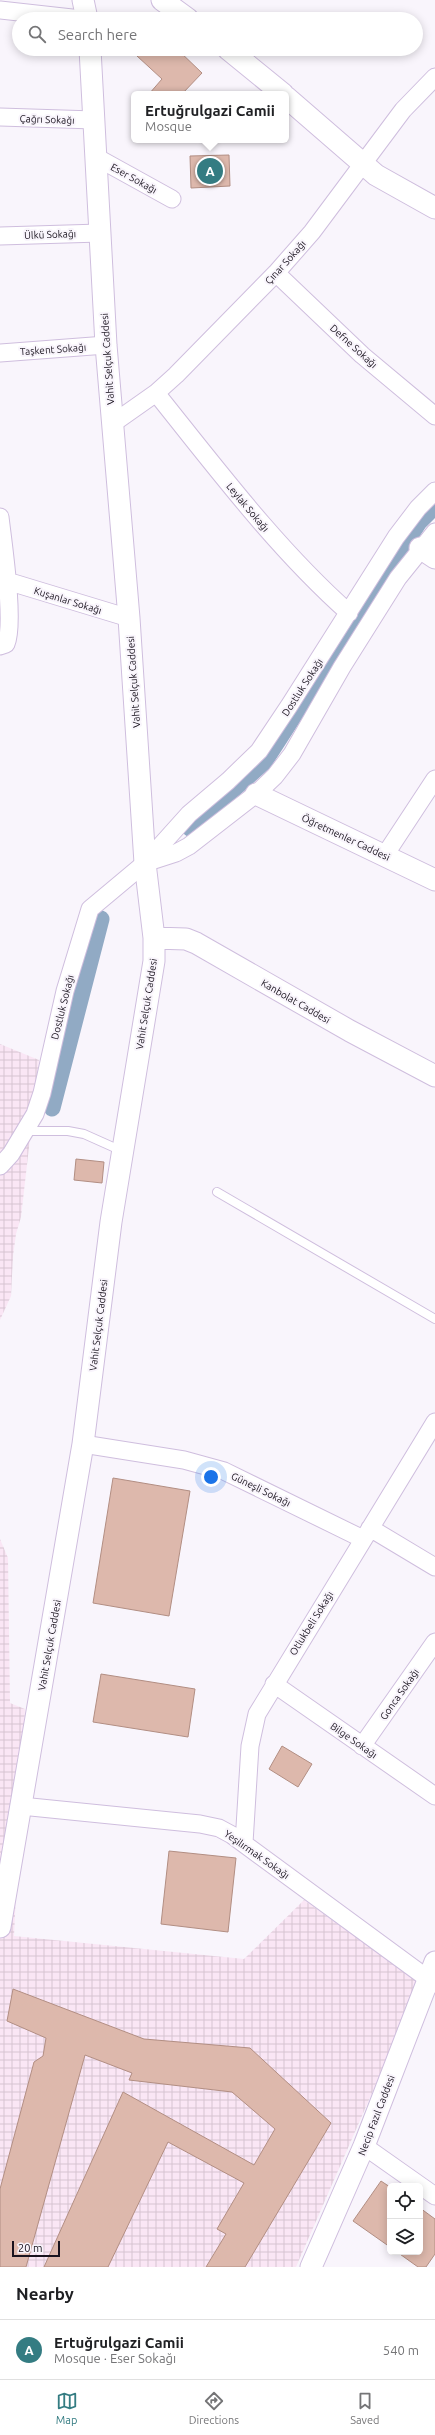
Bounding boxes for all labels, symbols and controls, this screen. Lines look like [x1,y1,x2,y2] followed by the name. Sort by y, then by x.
[12,12,423,56] search box
[26,23,48,45] icon: search
[58,26,137,43] text: Search here
[131,91,289,143] popup
[145,102,275,119] text: Ertuğrulgazi Camii
[19,113,75,126] street label: Çağrı Sokağı
[145,119,192,133] text: Mosque
[197,156,223,186] pin: A
[109,161,159,196] street label: Eser Sokağı
[24,228,76,241] street label: Ülkü Sokağı
[263,238,308,286] street label: Çınar Sokağı
[99,313,116,405] street label: Vahit Selçuk Caddesi
[328,322,379,370] street label: Defne Sokağı
[20,342,87,357] street label: Taşkent Sokağı
[224,481,271,534] street label: Leylak Sokağı
[33,585,103,616] street label: Kuşanlar Sokağı
[125,636,142,728] street label: Vahit Selçuk Caddesi
[280,656,325,718] street label: Dostluk Sokağı
[300,812,392,863] street label: Öğretmenler Caddesi
[134,958,159,1050] street label: Vahit Selçuk Caddesi
[49,974,76,1041] street label: Dostluk Sokağı
[259,977,332,1026] street label: Kanbolat Caddesi
[87,1279,110,1371] street label: Vahit Selçuk Caddesi
[201,1467,221,1487] your location
[229,1470,292,1509] street label: Güneşli Sokağı
[287,1589,335,1657] street label: Otlukbeli Sokağı
[36,1599,63,1691] street label: Vahit Selçuk Caddesi
[378,1667,421,1722] street label: Gonca Sokağı
[328,1720,379,1761] street label: Bilge Sokağı
[222,1828,291,1881] street label: Yeşilırmak Sokağı
[356,2073,397,2157] street label: Necip Fazıl Caddesi
[387,2183,423,2255] map controls
[387,2183,423,2219] button: locate
[387,2219,423,2255] button: layers
[12,2239,60,2258] scale bar
[18,2242,42,2254] text: 20 m
[16,2284,74,2303] text: Nearby
[54,2334,184,2351] text: Ertuğrulgazi Camii
[24,2343,34,2357] text: A
[383,2343,419,2357] text: 540 m
[54,2351,176,2365] text: Mosque · Eser Sokağı
[56,2390,78,2426] tab: Map
[189,2390,239,2426] tab: Directions
[350,2390,379,2426] tab: Saved

